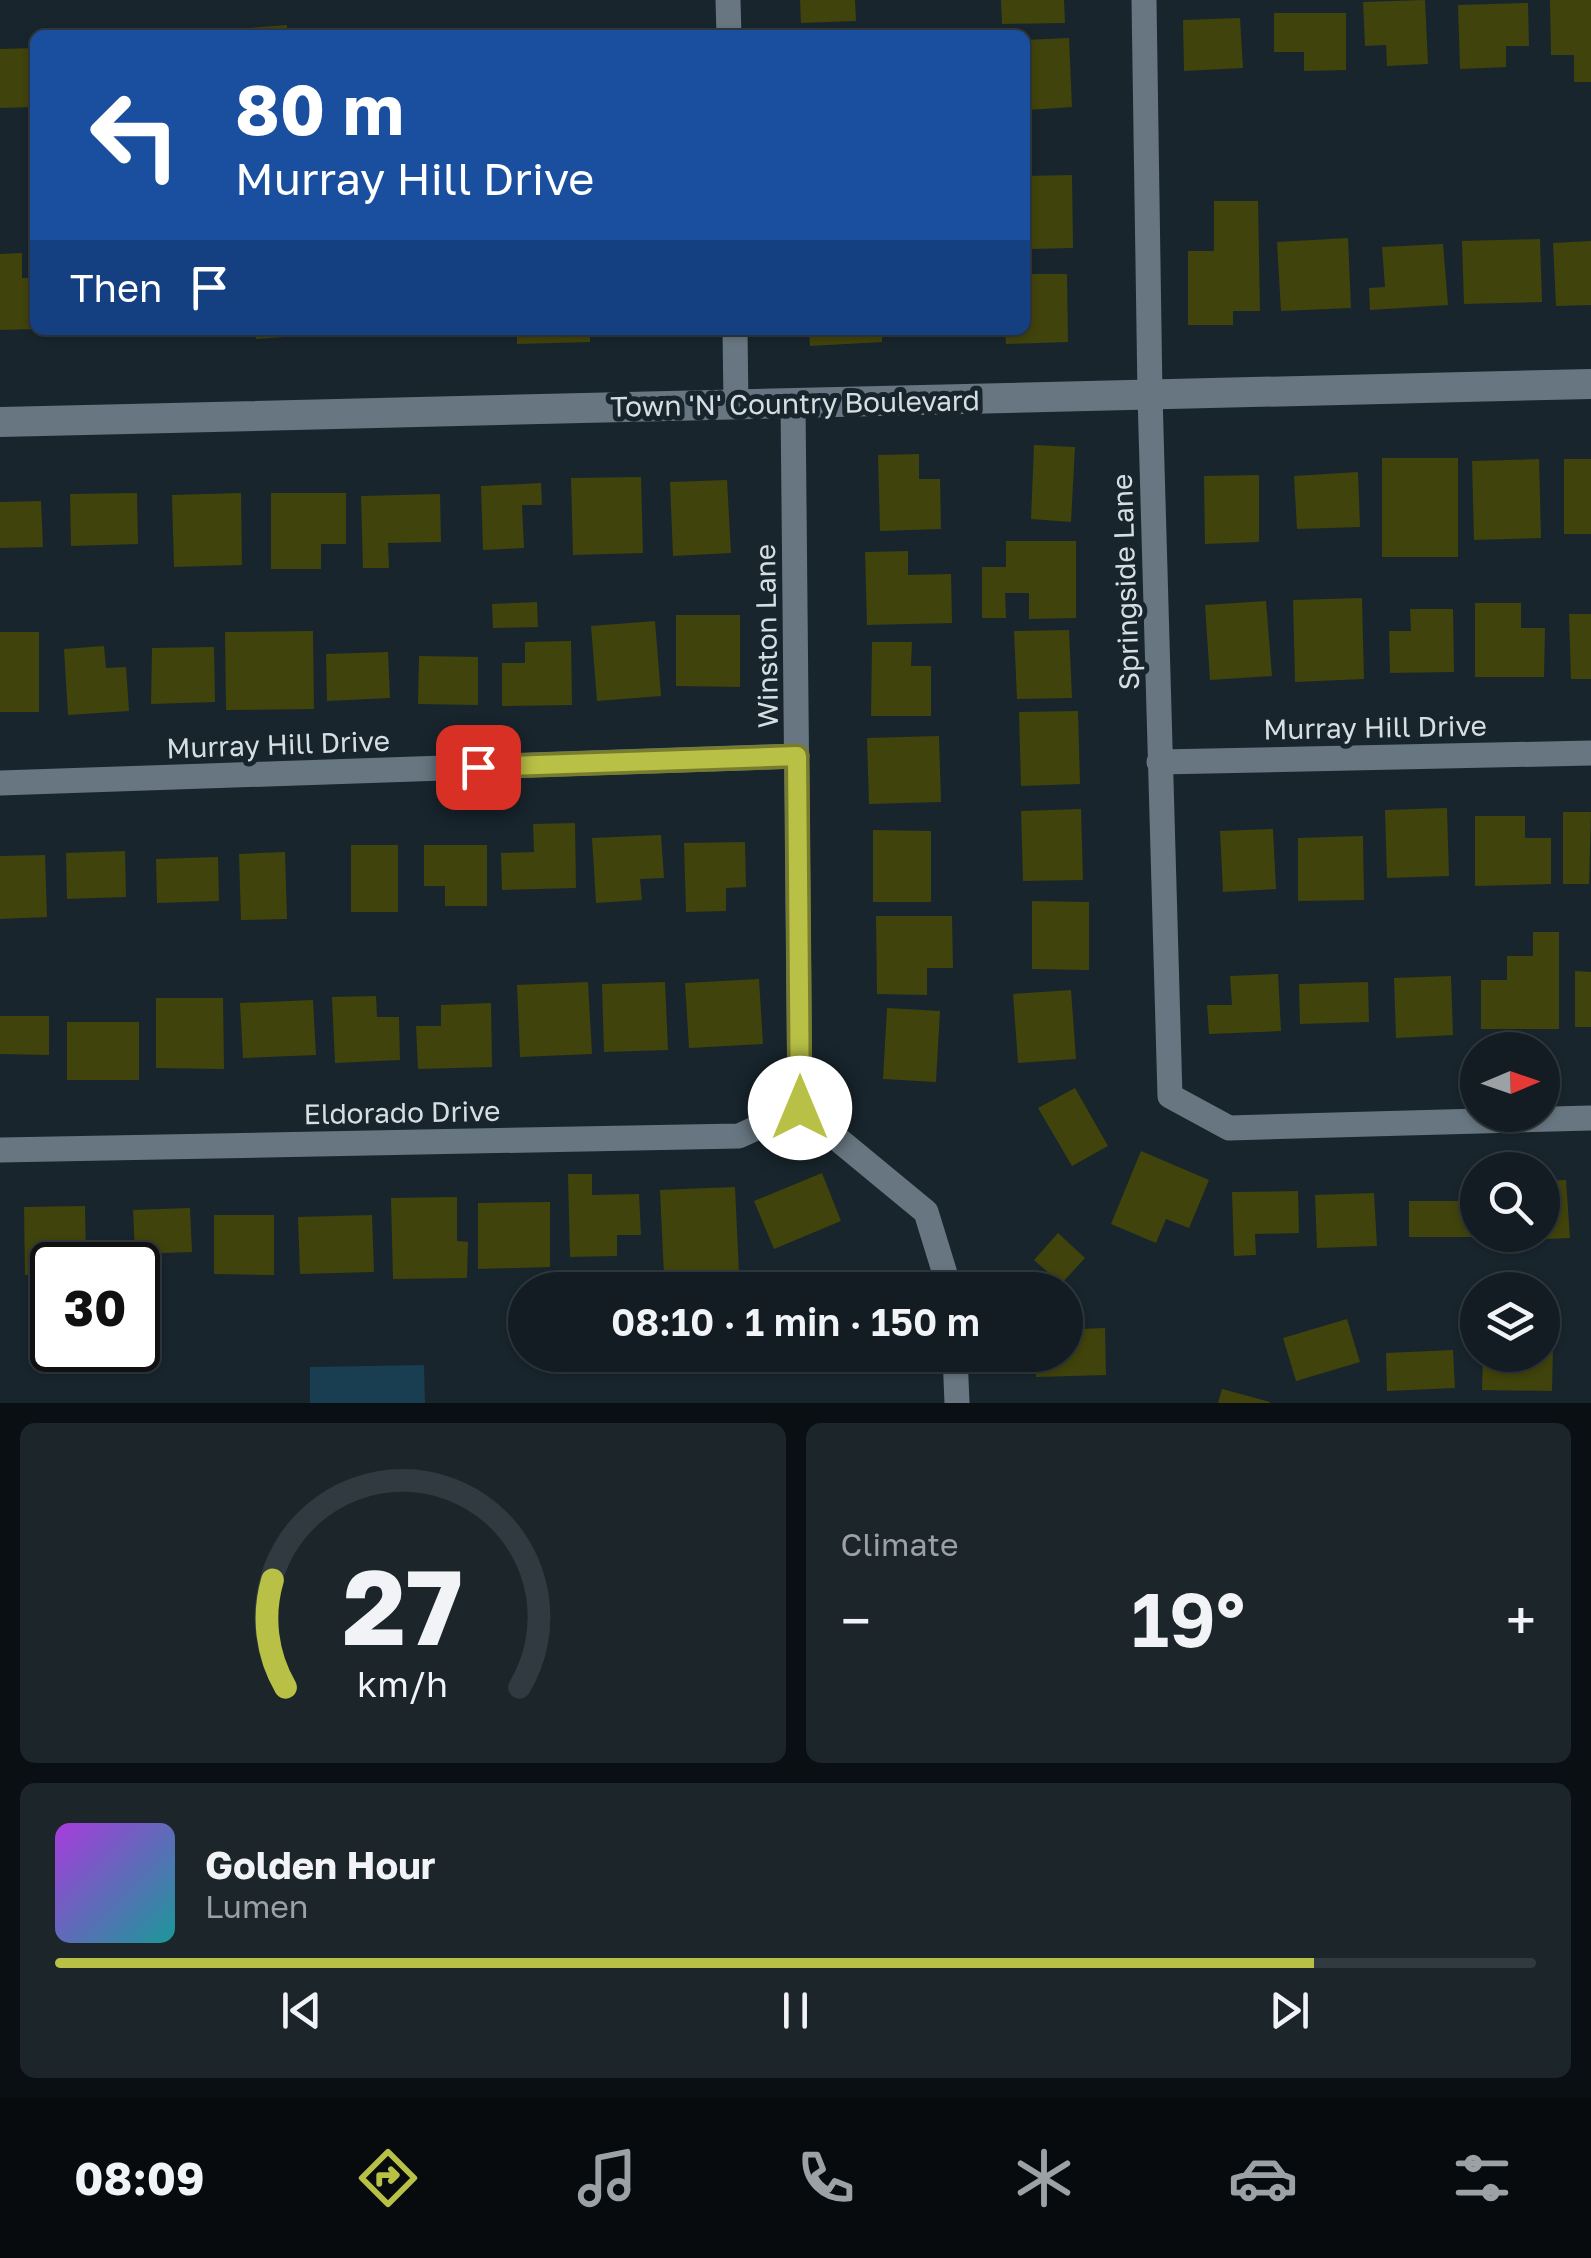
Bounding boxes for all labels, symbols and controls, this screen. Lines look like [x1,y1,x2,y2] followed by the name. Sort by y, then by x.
[235,66,404,150] text: 80 m
[70,70,200,200] icon: left
[235,151,594,205] text: Murray Hill Drive
[182,260,237,315] icon: arrive
[70,265,162,310] text: Then
[610,383,980,423] street label: Town 'N' Country Boulevard
[1105,473,1145,691] street label: Springside Lane
[748,544,784,728] street label: Winston Lane
[1263,709,1487,745] street label: Murray Hill Drive
[166,724,390,764] street label: Murray Hill Drive
[436,725,521,810] pin
[451,740,506,795] icon: arrive
[1460,1032,1560,1132] north arrow
[1460,1032,1560,1372] map controls
[748,1056,852,1160] position arrow
[303,1094,501,1130] street label: Eldorado Drive
[1460,1152,1560,1252] button: search
[30,1242,160,1372] speed limit sign: 30
[1460,1272,1560,1372] button: layers
[611,1299,980,1344] text: 08:10 · 1 min · 150 m
[841,1525,959,1563] text: Climate
[343,1543,463,1668] text: 27
[1131,1573,1245,1664] text: 19°
[841,1587,871,1653] text: −
[1506,1587,1536,1653] text: +
[357,1662,448,1705] text: km/h
[205,1842,436,1887] text: Golden Hour
[205,1887,309,1925] text: Lumen
[274,1983,329,2038] icon: previous
[768,1983,823,2038] icon: pause
[1262,1983,1317,2038] icon: next
[353,2143,423,2213] icon: directions
[572,2143,642,2213] icon: music
[791,2143,861,2213] icon: phone
[1009,2143,1079,2213] icon: climate
[1228,2143,1298,2213] icon: car
[1447,2143,1517,2213] icon: filters
[74,2151,205,2205] text: 08:09

